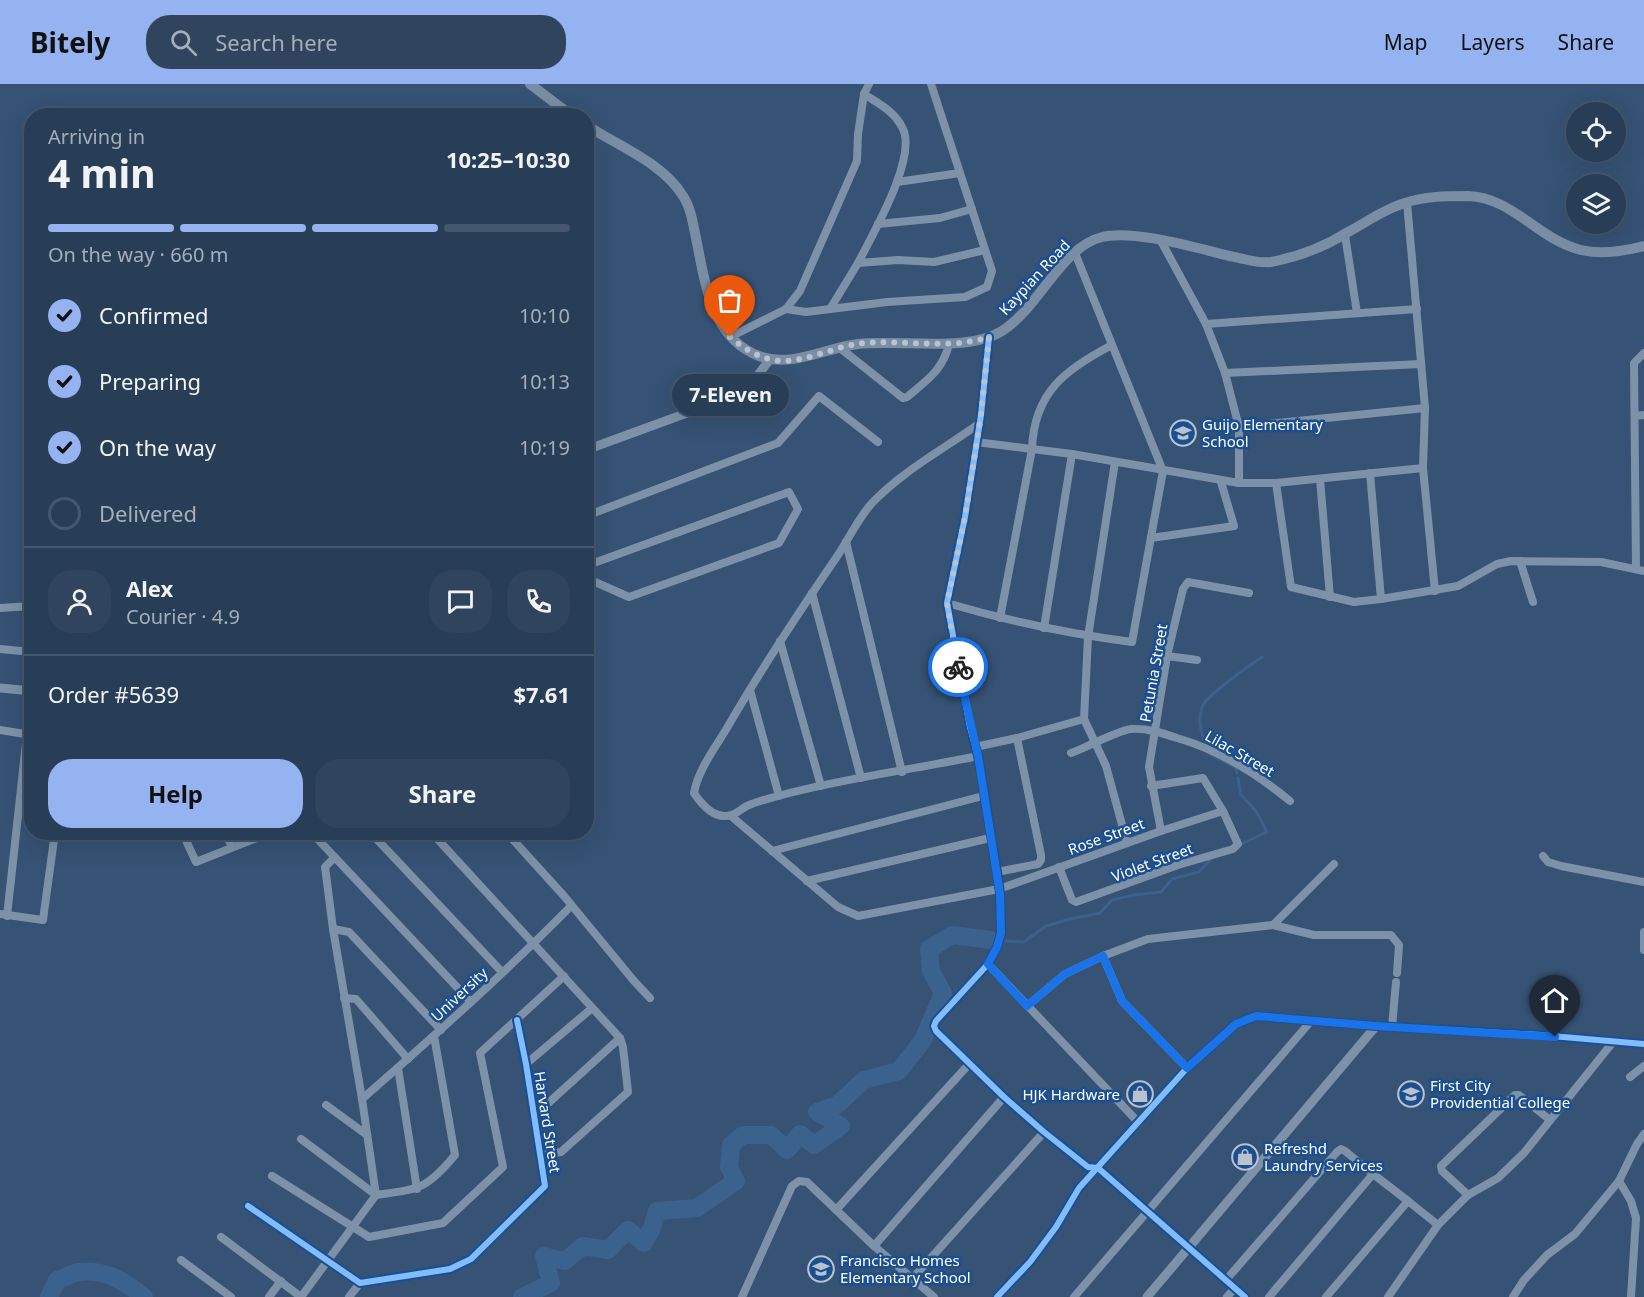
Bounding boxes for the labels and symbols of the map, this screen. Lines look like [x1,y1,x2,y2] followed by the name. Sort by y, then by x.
[994,235,1074,319] street label: Kaypian Road
[704,275,755,337] pin
[672,373,789,415] callout: 7-Eleven
[1202,414,1323,451] place label: Guijo Elementary School
[1168,418,1198,448] school or university icon: Guijo Elementary School
[1135,622,1172,724] street label: Petunia Street
[928,637,988,697] courier
[1202,725,1279,781] street label: Lilac Street
[1065,813,1147,859] street label: Rose Street
[1108,838,1196,886] street label: Violet Street
[426,962,492,1025] street label: University
[1529,975,1580,1037] pin
[530,1070,566,1175] street label: Harvard Street
[1430,1075,1570,1112] place label: First City Providential College
[1125,1079,1155,1109] shop icon: HJK Hardware
[1396,1079,1426,1109] school or university icon: First City Providential College
[1022,1084,1120,1104] place label: HJK Hardware
[1264,1138,1383,1175] place label: Refreshd Laundry Services
[1230,1142,1260,1172] shop icon: Refreshd Laundry Services
[840,1250,971,1287] place label: Francisco Homes Elementary School
[806,1254,836,1284] school or university icon: Francisco Homes Elementary School

